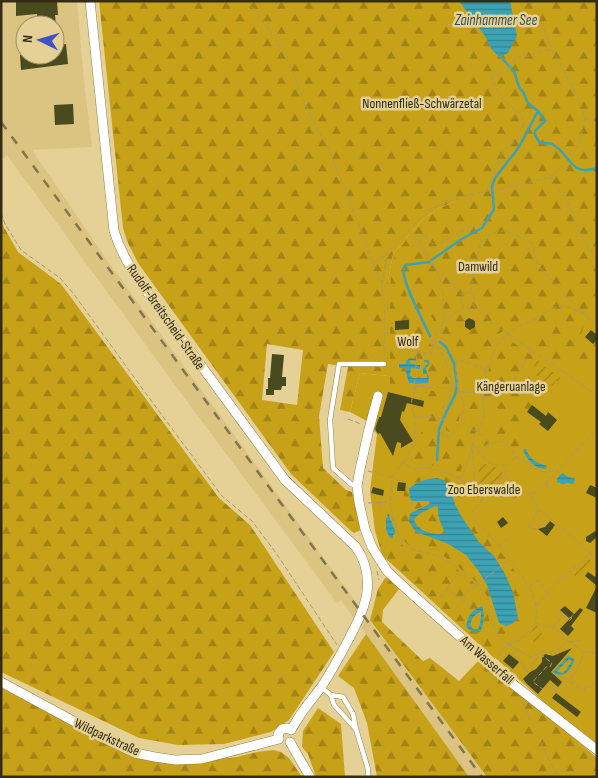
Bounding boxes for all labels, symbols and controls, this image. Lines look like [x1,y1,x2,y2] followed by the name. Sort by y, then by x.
[454,11,537,30] water label: Zainhammer See
[15,15,65,65] north arrow
[19,34,36,43] text: N
[362,95,482,112] park label: Nonnenfließ-Schwärzetal
[458,258,498,275] park label: Damwild
[123,261,209,373] street label: Rudolf-Breitscheid-Straße
[397,333,420,350] park label: Wolf
[476,378,546,395] park label: Kängeruanlage
[448,481,520,498] park label: Zoo Eberswalde
[456,631,517,688] street label: Am Wasserfall
[71,714,143,760] street label: Wildparkstraße

